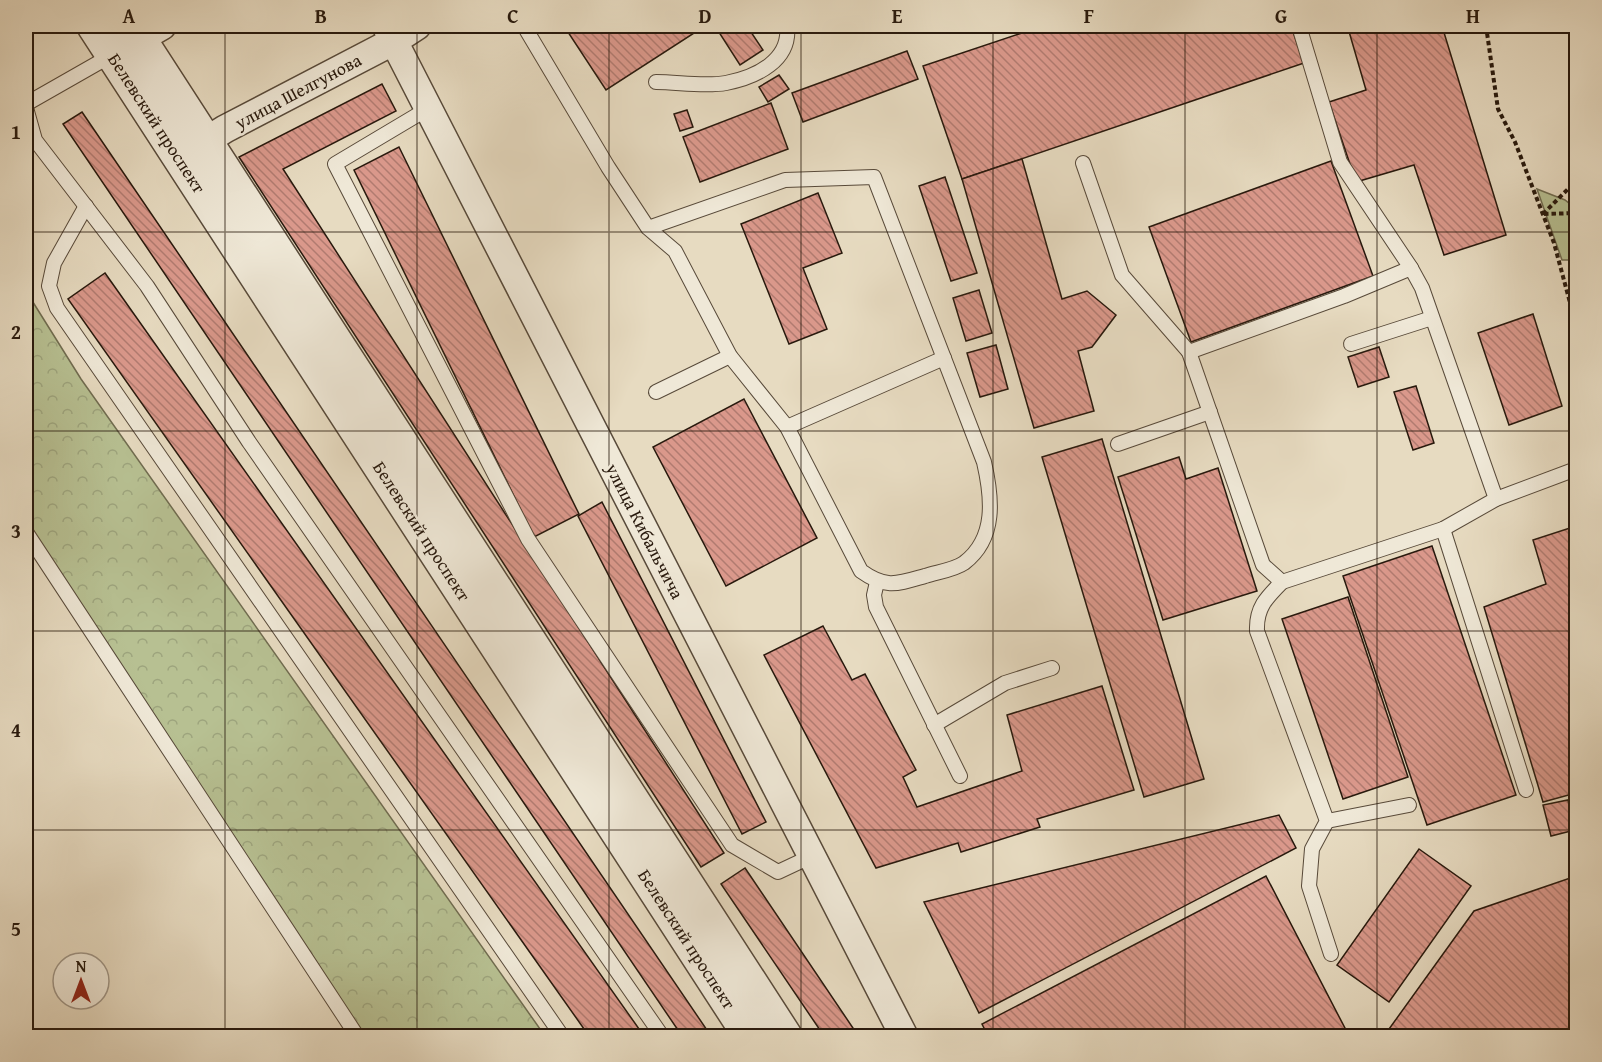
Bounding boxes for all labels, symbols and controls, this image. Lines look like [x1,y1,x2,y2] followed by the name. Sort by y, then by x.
[123,1,136,30] text: A
[315,1,327,30] text: B
[507,1,519,30] text: C
[698,1,712,30] text: D
[892,1,903,30] text: E
[1084,1,1094,30] text: F
[1275,1,1287,30] text: G
[1466,1,1480,30] text: H
[229,46,366,136] street label: улица Шелгунова
[101,48,213,199] street label: Белевский проспект
[11,117,21,146] text: 1
[11,317,21,346] text: 2
[366,456,478,607] street label: Белевский проспект
[599,458,691,604] street label: улица Кибальчича
[11,516,21,545] text: 3
[11,715,21,744] text: 4
[631,864,743,1015] street label: Белевский проспект
[11,914,21,943] text: 5
[51,951,111,1011] north arrow
[76,954,87,978] text: N

